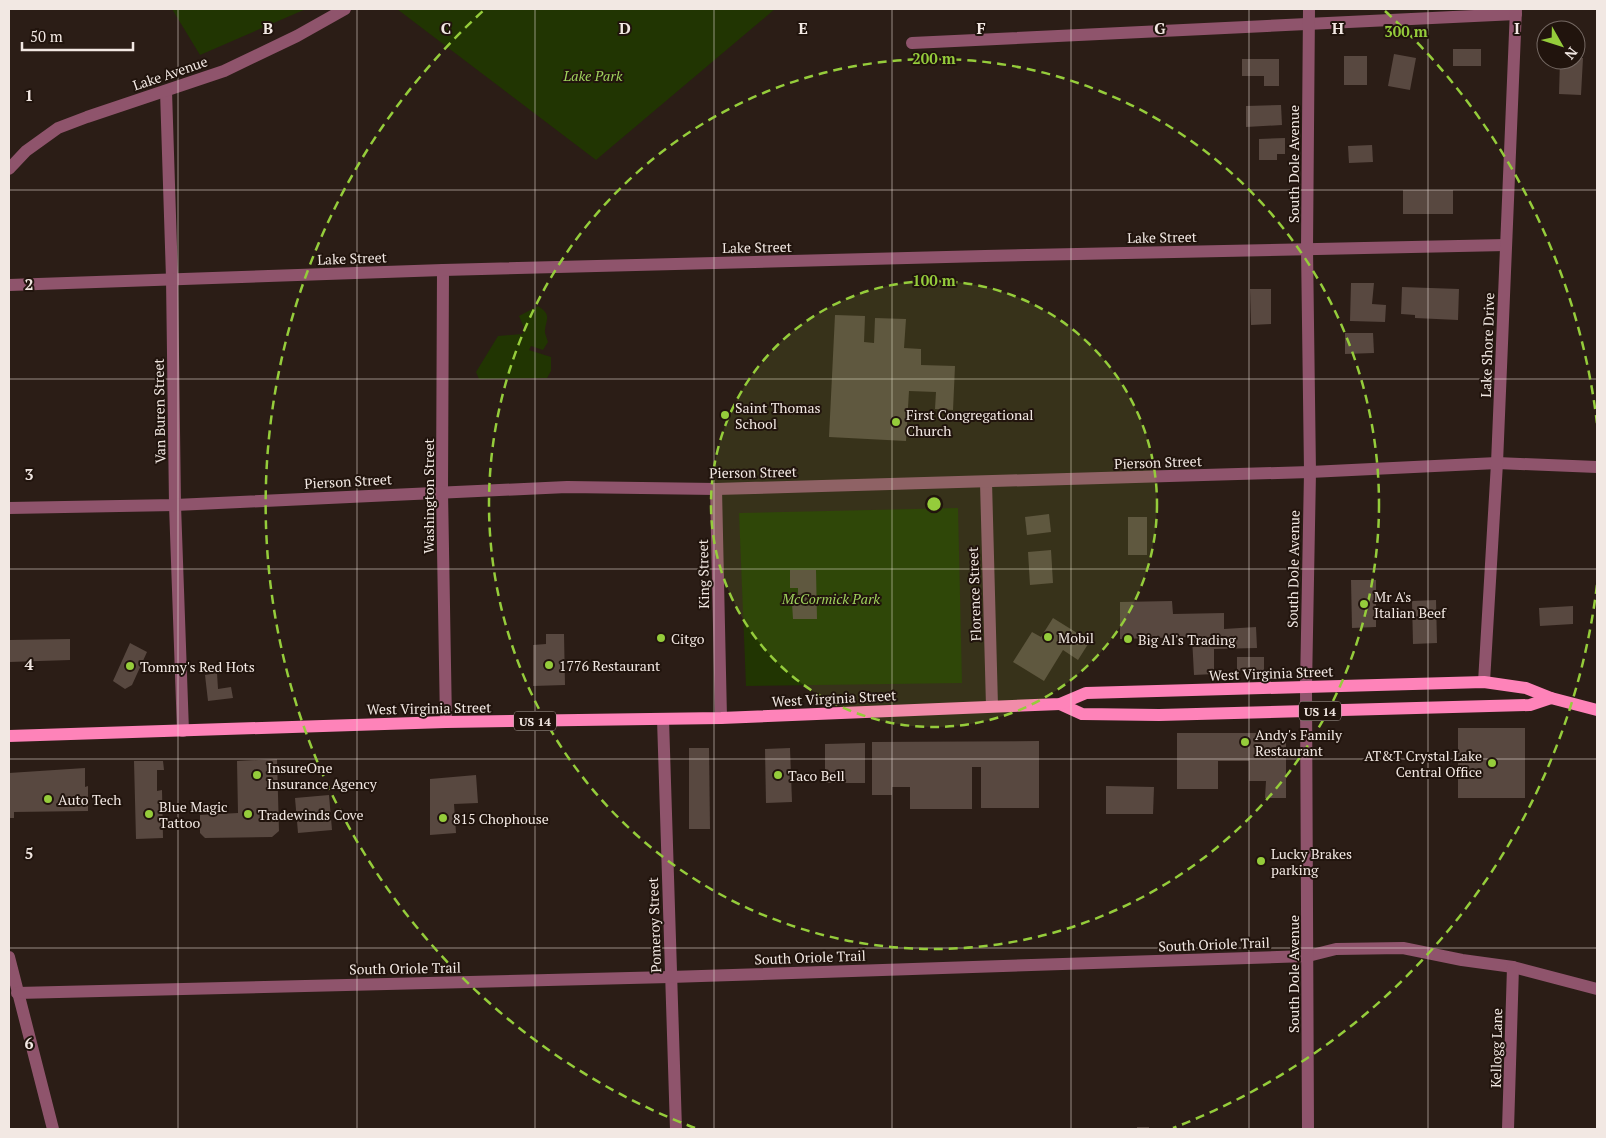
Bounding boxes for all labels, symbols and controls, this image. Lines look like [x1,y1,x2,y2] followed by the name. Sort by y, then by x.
[263,17,273,39] text: B
[441,17,451,39] text: C
[619,17,631,39] text: D
[798,17,808,39] text: E
[976,17,986,39] text: F
[1154,17,1166,39] text: G
[1332,17,1344,39] text: H
[1514,17,1520,39] text: I
[22,20,134,52] scale bar
[1536,20,1586,70] north arrow
[1384,21,1428,41] text: 300 m
[30,26,63,46] text: 50 m
[1561,43,1582,64] text: N
[912,48,956,68] text: 200 m
[130,51,210,95] street label: Lake Avenue
[563,66,623,85] park label: Lake Park
[24,84,34,106] text: 1
[1284,105,1303,223] street label: South Dole Avenue
[1127,227,1198,247] street label: Lake Street
[722,237,793,257] street label: Lake Street
[317,247,388,269] street label: Lake Street
[912,270,956,290] text: 100 m
[24,273,34,295] text: 2
[1476,292,1498,398] street label: Lake Shore Drive
[149,357,169,464] street label: Van Buren Street
[735,398,821,433] place label: Saint Thomas School
[906,405,1034,440] place label: First Congregational Church
[719,409,731,421] marker: Saint Thomas School
[890,416,902,428] marker: First Congregational Church
[419,437,438,554] street label: Washington Street
[1114,451,1203,473] street label: Pierson Street
[709,462,798,482] street label: Pierson Street
[24,463,34,485] text: 3
[304,469,393,493] street label: Pierson Street
[925,495,943,513] centre of rings
[1282,510,1304,628] street label: South Dole Avenue
[693,538,713,609] street label: King Street
[963,546,985,641] street label: Florence Street
[1374,587,1447,622] place label: Mr A's Italian Beef
[781,589,880,608] park label: McCormick Park
[1358,598,1370,610] marker: Mr A's Italian Beef
[1058,628,1094,647] place label: Mobil
[671,629,705,648] place label: Citgo
[1138,630,1236,649] place label: Big Al's Trading
[1042,631,1054,643] marker: Mobil
[655,632,667,644] marker: Citgo
[1122,633,1134,645] marker: Big Al's Trading
[24,653,34,675] text: 4
[559,656,661,675] place label: 1776 Restaurant
[140,657,255,676] place label: Tommy's Red Hots
[543,659,555,671] marker: 1776 Restaurant
[124,660,136,672] marker: Tommy's Red Hots
[1208,661,1334,685] street label: West Virginia Street
[771,685,897,711] street label: West Virginia Street
[367,697,492,719] street label: West Virginia Street
[1299,701,1341,720] road number: US 14
[514,711,556,730] road number: US 14
[1255,725,1343,760] place label: Andy's Family Restaurant
[1239,736,1251,748] marker: Andy's Family Restaurant
[1364,746,1482,781] place label: AT&T Crystal Lake Central Office
[1486,757,1498,769] marker: AT&T Crystal Lake Central Office
[267,758,378,793] place label: InsureOne Insurance Agency
[788,766,845,785] place label: Taco Bell
[251,769,263,781] marker: InsureOne Insurance Agency
[772,769,784,781] marker: Taco Bell
[58,790,122,809] place label: Auto Tech
[42,793,54,805] marker: Auto Tech
[159,797,228,832] place label: Blue Magic Tattoo
[258,805,364,824] place label: Tradewinds Cove
[143,808,155,820] marker: Blue Magic Tattoo
[242,808,254,820] marker: Tradewinds Cove
[453,809,549,828] place label: 815 Chophouse
[437,812,449,824] marker: 815 Chophouse
[24,842,34,864] text: 5
[1271,844,1352,879] place label: Lucky Brakes parking
[1255,855,1267,867] marker: Lucky Brakes parking
[643,876,665,973] street label: Pomeroy Street
[1284,915,1303,1033] street label: South Dole Avenue
[1158,933,1270,955] street label: South Oriole Trail
[754,946,866,968] street label: South Oriole Trail
[349,958,461,978] street label: South Oriole Trail
[1486,1008,1506,1088] street label: Kellogg Lane
[24,1032,34,1054] text: 6

